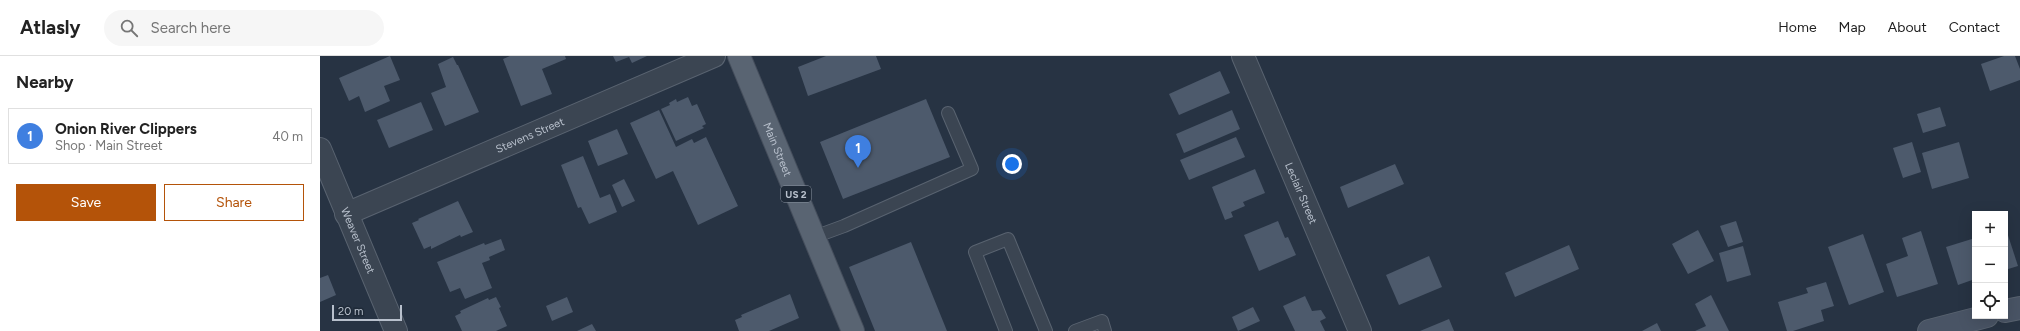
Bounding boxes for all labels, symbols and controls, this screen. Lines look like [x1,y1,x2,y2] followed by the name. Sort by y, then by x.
[104,10,384,46] search box
[20,16,80,39] text: Atlasly
[118,17,140,39] icon: search
[150,19,231,37] text: Search here
[1778,19,1817,36] text: Home
[1839,19,1866,36] text: Map
[1888,19,1927,36] text: About
[1949,19,2000,36] text: Contact
[16,72,74,92] text: Nearby
[494,115,566,156] street label: Stevens Street
[55,120,197,138] text: Onion River Clippers
[760,121,794,178] street label: Main Street
[27,129,33,144] text: 1
[272,129,303,144] text: 40 m
[845,135,871,168] pin: 1
[55,138,163,153] text: Shop · Main Street
[1002,154,1022,174] your location
[1282,161,1320,226] street label: Leclair Street
[16,184,156,221] button: Save
[164,184,304,221] button: Share
[781,186,811,202] road number: US 2
[338,205,377,276] street label: Weaver Street
[1972,211,2008,319] map controls
[1972,211,2008,247] button: +
[1972,247,2008,283] button: −
[1972,283,2008,319] button: locate
[332,303,402,322] scale bar
[338,305,363,318] text: 20 m

